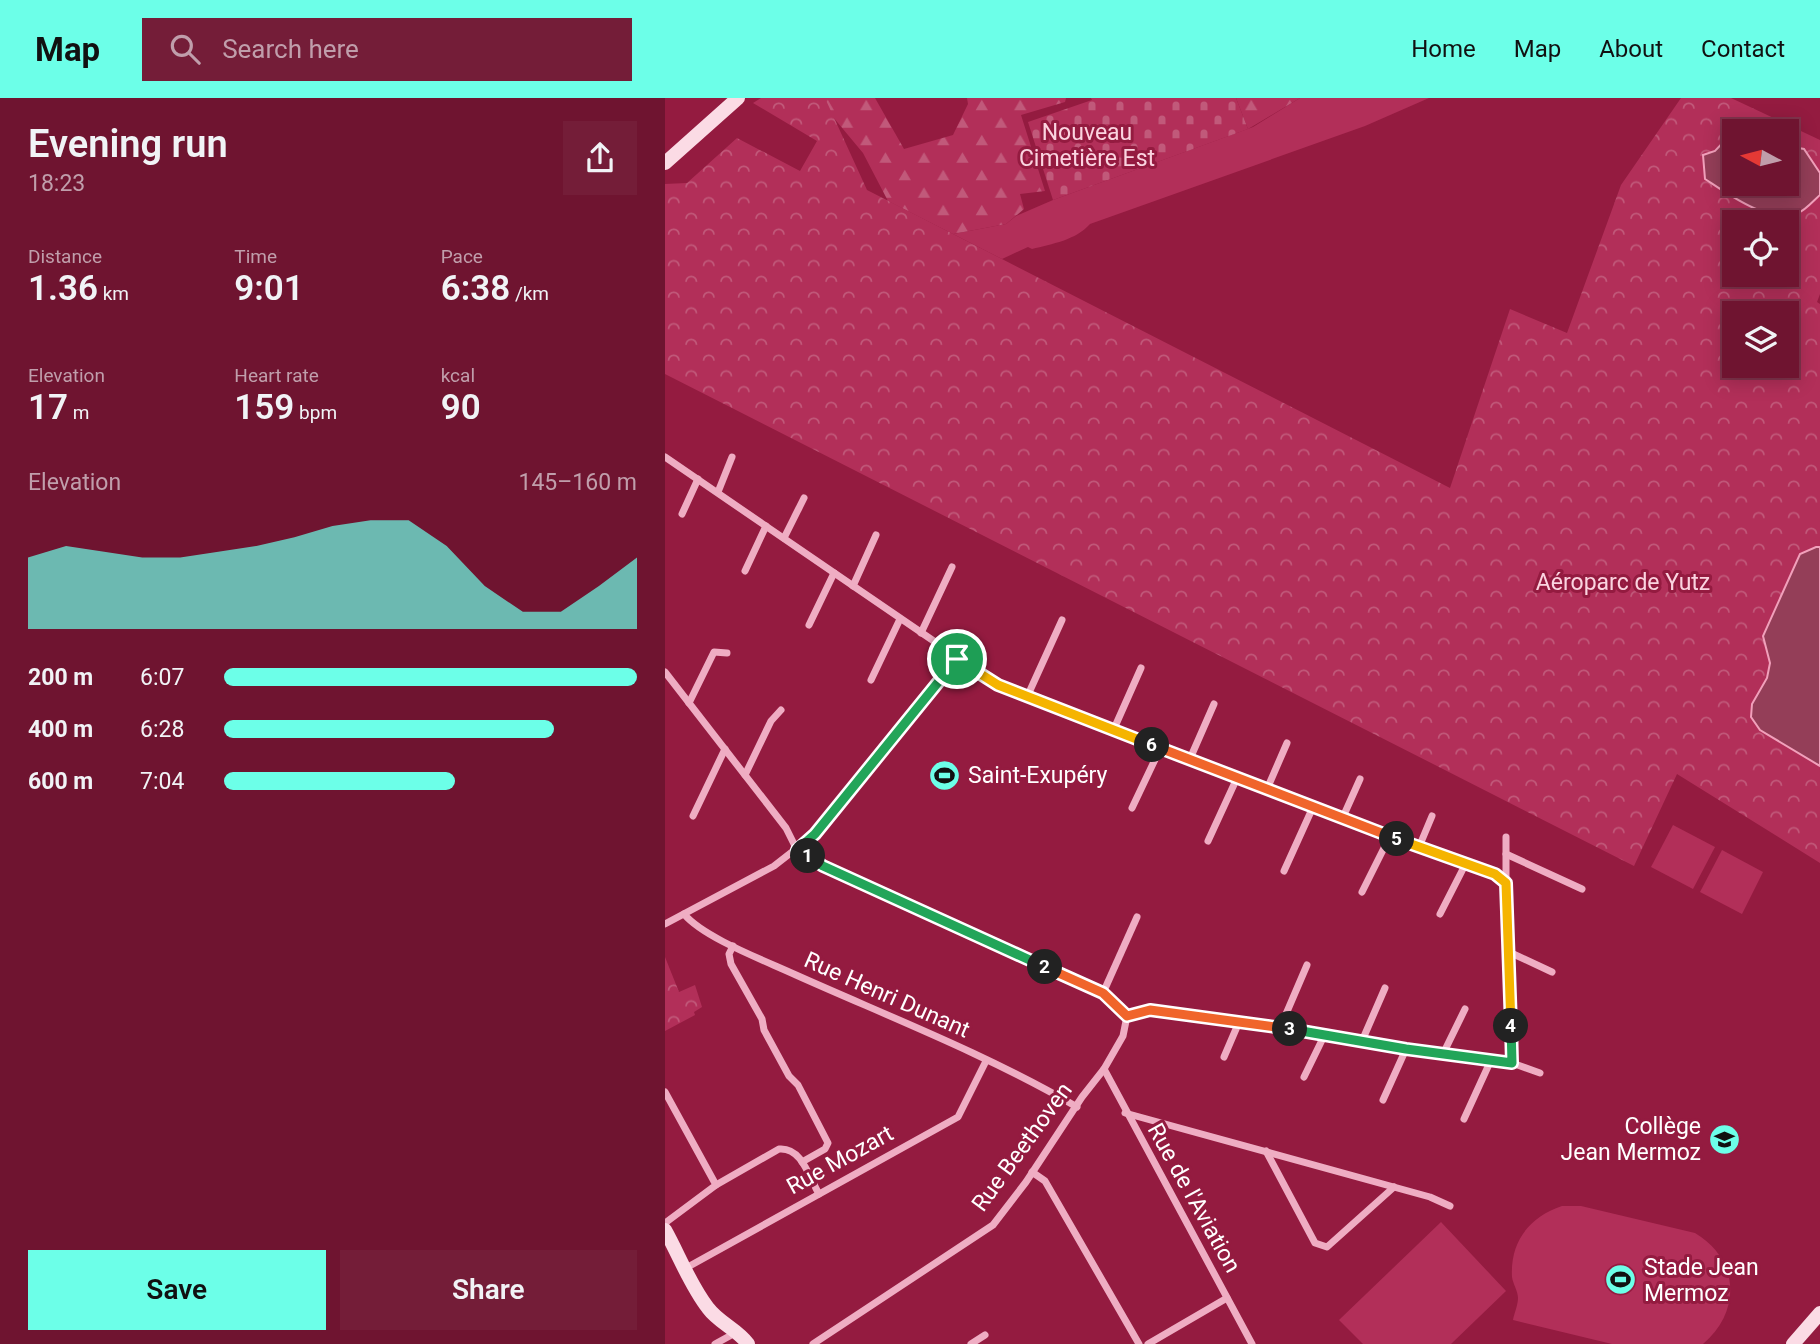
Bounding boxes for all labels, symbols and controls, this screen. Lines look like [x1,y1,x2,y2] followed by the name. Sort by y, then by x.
[142,18,632,81] search box
[35,30,100,69] text: Map
[166,30,204,68] icon: search
[222,34,359,64] text: Search here
[1411,35,1476,63] text: Home
[1514,35,1561,63] text: Map
[1599,35,1663,63] text: About
[1701,35,1785,63] text: Contact
[1019,119,1155,172] park label: Nouveau Cimetière Est
[1722,119,1799,196] north arrow
[1722,119,1799,378] map controls
[563,121,637,195] button: share
[28,122,228,166] text: Evening run
[28,170,85,197] text: 18:23
[1722,210,1799,287] button: locate
[28,245,102,268] text: Distance
[234,245,277,268] text: Time
[441,245,483,268] text: Pace
[28,268,98,309] text: 1.36
[234,268,304,309] text: 9:01
[441,268,510,309] text: 6:38
[98,282,129,305] text: km
[510,282,549,305] text: /km
[1722,301,1799,378] button: layers
[28,364,105,387] text: Elevation
[234,364,319,387] text: Heart rate
[441,364,475,387] text: kcal
[28,387,68,428] text: 17
[234,387,294,428] text: 159
[441,387,481,428] text: 90
[68,401,89,424] text: m
[294,401,337,424] text: bpm
[28,469,121,496] text: Elevation
[518,469,637,496] text: 145–160 m
[1536,569,1710,596] park label: Aéroparc de Yutz
[927,629,987,689] pin
[938,640,976,678] icon: arrive
[28,664,93,691] text: 200 m
[140,664,184,691] text: 6:07
[28,716,93,743] text: 400 m
[140,716,184,743] text: 6:28
[1135,728,1169,762] pin: 6
[1146,733,1157,756] text: 6
[928,758,962,792] sports icon: Saint-Exupéry
[968,762,1108,789] place label: Saint-Exupéry
[28,768,93,795] text: 600 m
[140,768,184,795] text: 7:04
[1379,822,1415,856] pin: 5
[1391,827,1402,850] text: 5
[790,838,825,874] pin: 1
[802,844,813,867] text: 1
[800,946,974,1044] street label: Rue Henri Dunant
[1027,950,1063,984] pin: 2
[1039,955,1050,978] text: 2
[1493,1009,1529,1044] pin: 4
[1273,1012,1307,1046] pin: 3
[1505,1014,1516,1037] text: 4
[1284,1017,1295,1040] text: 3
[966,1077,1078,1217] street label: Rue Beethoven
[1561,1113,1701,1166] place label: Collège Jean Mermoz
[1142,1119,1246,1277] street label: Rue de l'Aviation
[782,1120,898,1200] street label: Rue Mozart
[1707,1122,1741,1156] school or university icon: Collège Jean Mermoz
[28,1250,326,1330] button: Save
[340,1250,637,1330] button: Share
[1644,1254,1759,1307] place label: Stade Jean Mermoz
[1604,1263,1638,1297] sports icon: Stade Jean Mermoz

